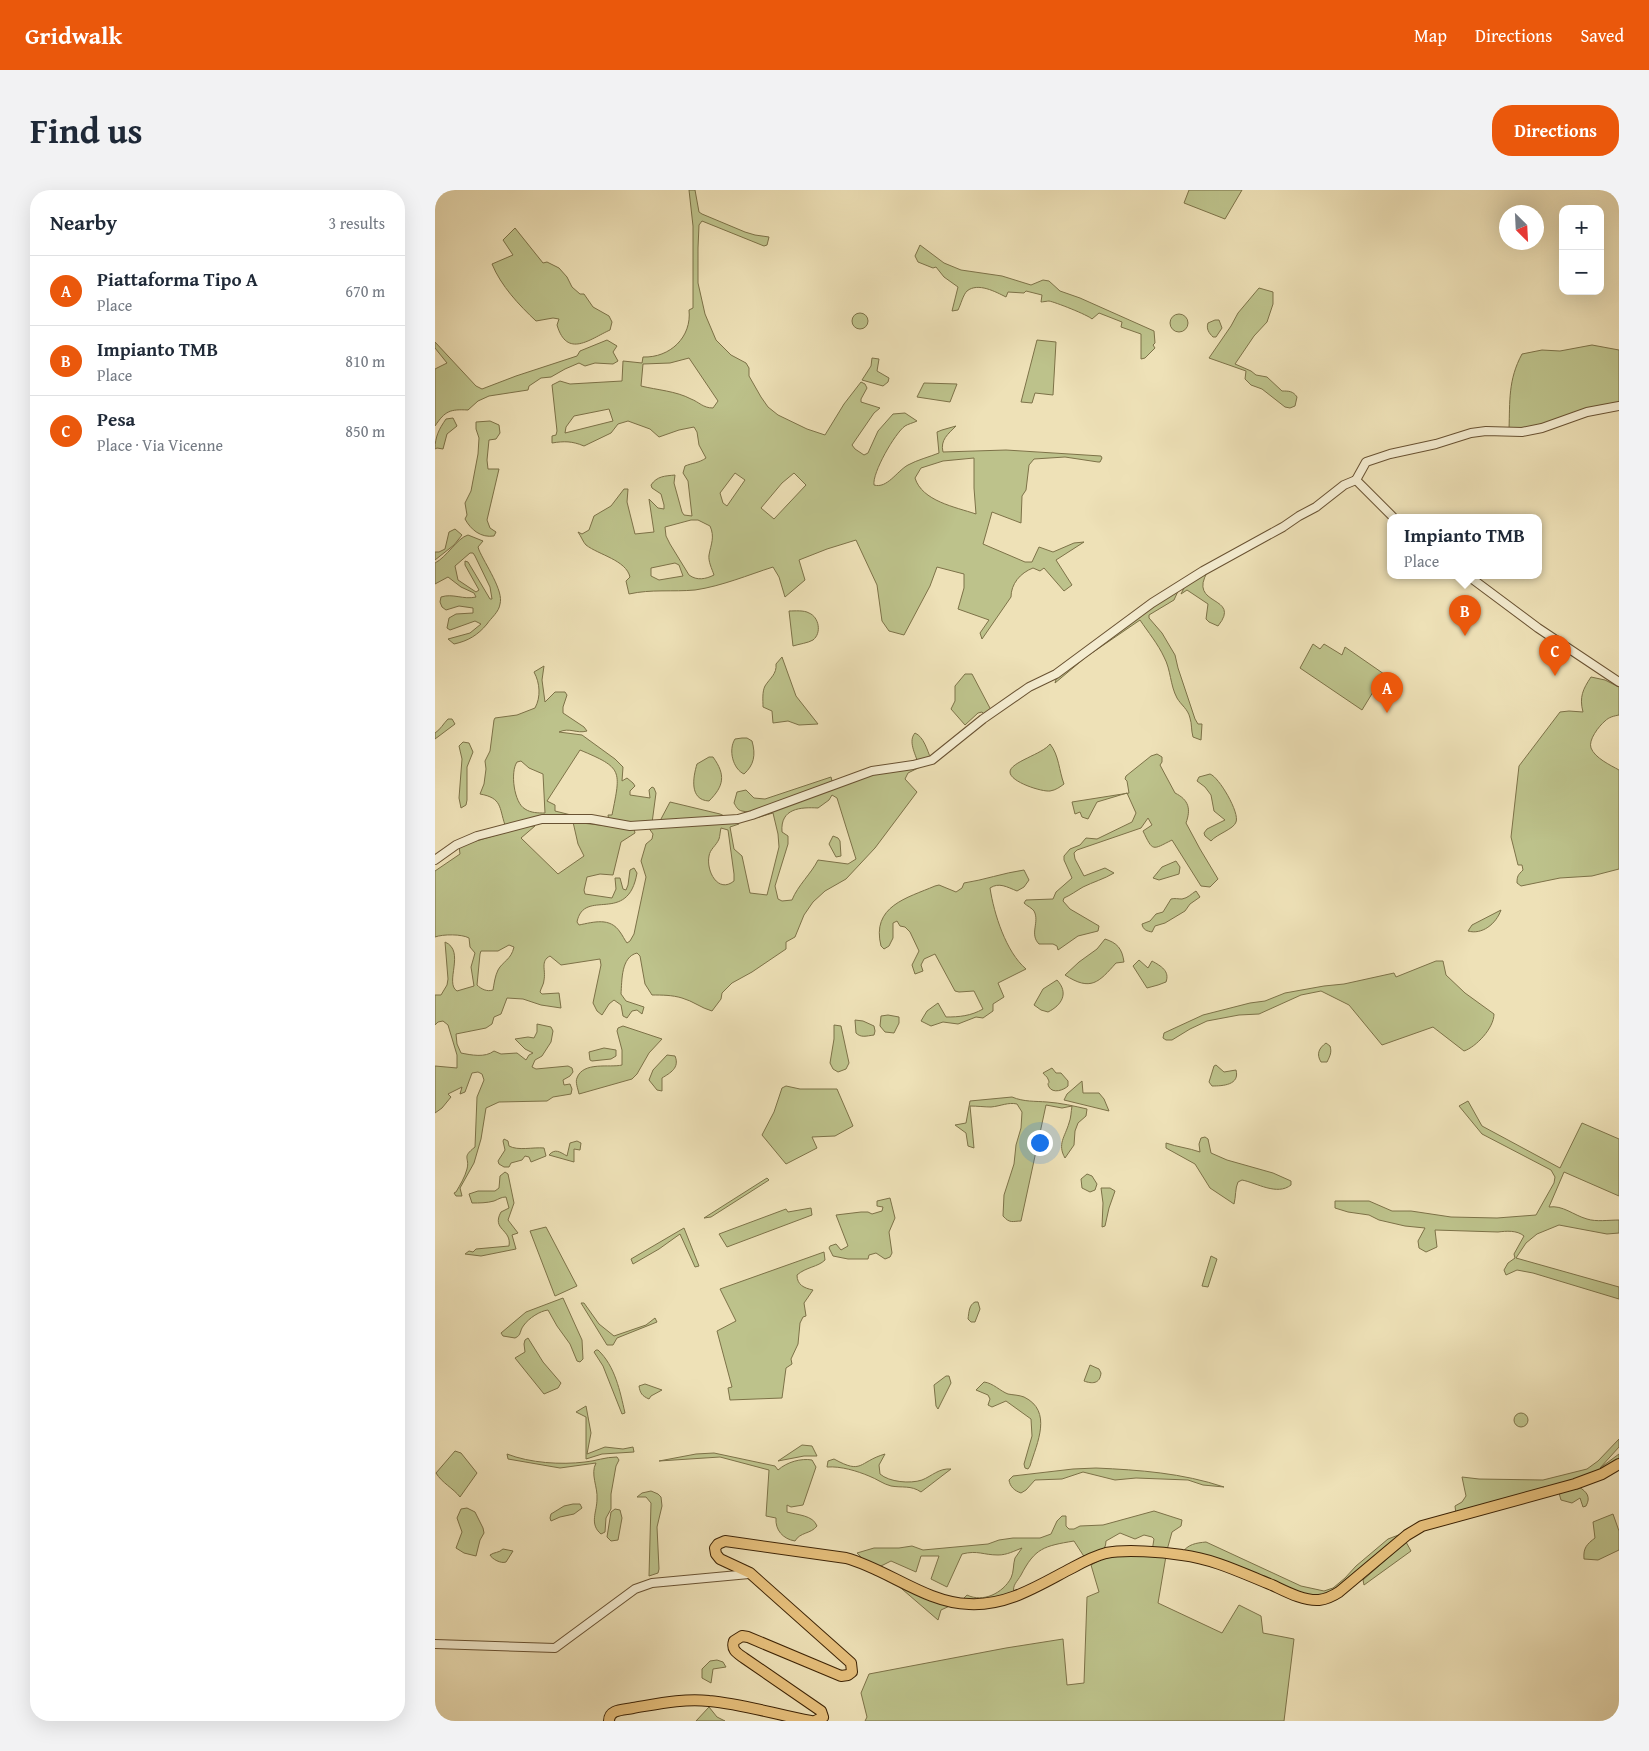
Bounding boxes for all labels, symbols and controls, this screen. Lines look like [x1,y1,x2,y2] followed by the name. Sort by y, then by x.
[25,18,122,53] text: Gridwalk
[1414,22,1447,49] text: Map
[1475,22,1552,49] text: Directions
[1580,22,1624,49] text: Saved
[30,105,143,156] text: Find us
[1492,105,1619,156] button: Directions
[1499,205,1544,250] north arrow
[1559,205,1604,295] map controls
[1559,205,1604,250] button: +
[50,207,117,238] text: Nearby
[328,211,385,235] text: 3 results
[1559,250,1604,295] button: −
[97,265,258,293] text: Piattaforma Tipo A
[61,279,71,303] text: A
[345,279,385,303] text: 670 m
[97,293,132,317] text: Place
[97,335,218,363] text: Impianto TMB
[61,349,71,373] text: B
[345,349,385,373] text: 810 m
[97,363,132,387] text: Place
[97,405,135,433] text: Pesa
[61,419,71,443] text: C
[345,419,385,443] text: 850 m
[97,433,223,457] text: Place · Via Vicenne
[1387,514,1542,579] popup
[1404,521,1525,549] text: Impianto TMB
[1404,549,1439,573] text: Place
[1449,595,1481,636] pin: B
[1539,635,1571,676] pin: C
[1371,672,1403,713] pin: A
[1027,1130,1053,1156] your location

